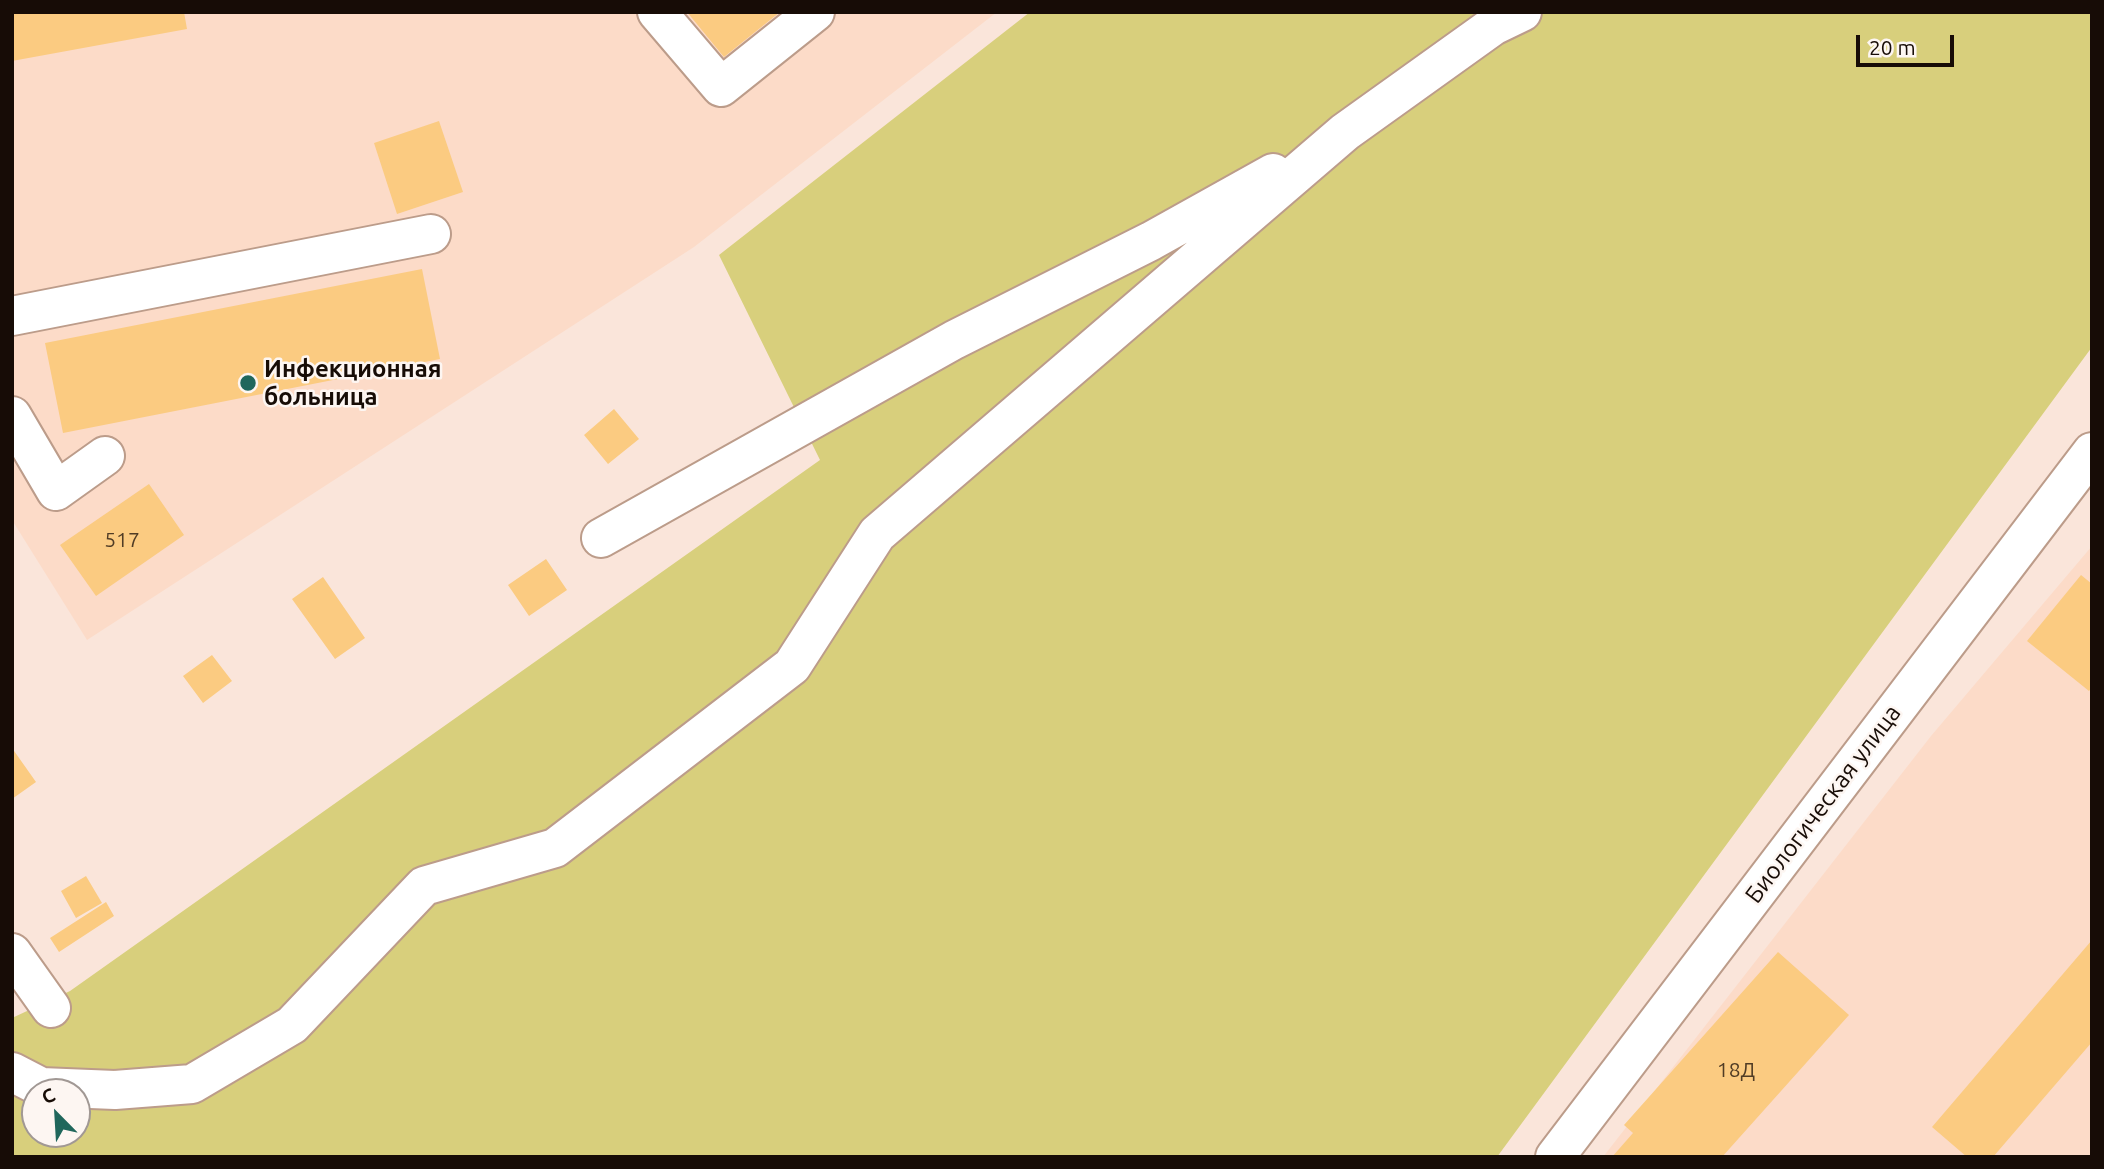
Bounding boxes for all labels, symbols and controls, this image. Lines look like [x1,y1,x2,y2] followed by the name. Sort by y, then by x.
[1859,21,1957,65] scale bar
[1869,35,1916,59] text: 20 m
[264,355,442,411] place label: Инфекционная больница
[238,373,258,393] marker: Инфекционная больница
[104,527,140,553] house number: 517
[1739,699,1907,909] street label: Биологическая улица
[1717,1057,1755,1083] house number: 18Д
[21,1078,91,1148] north arrow
[38,1083,58,1108] text: С

